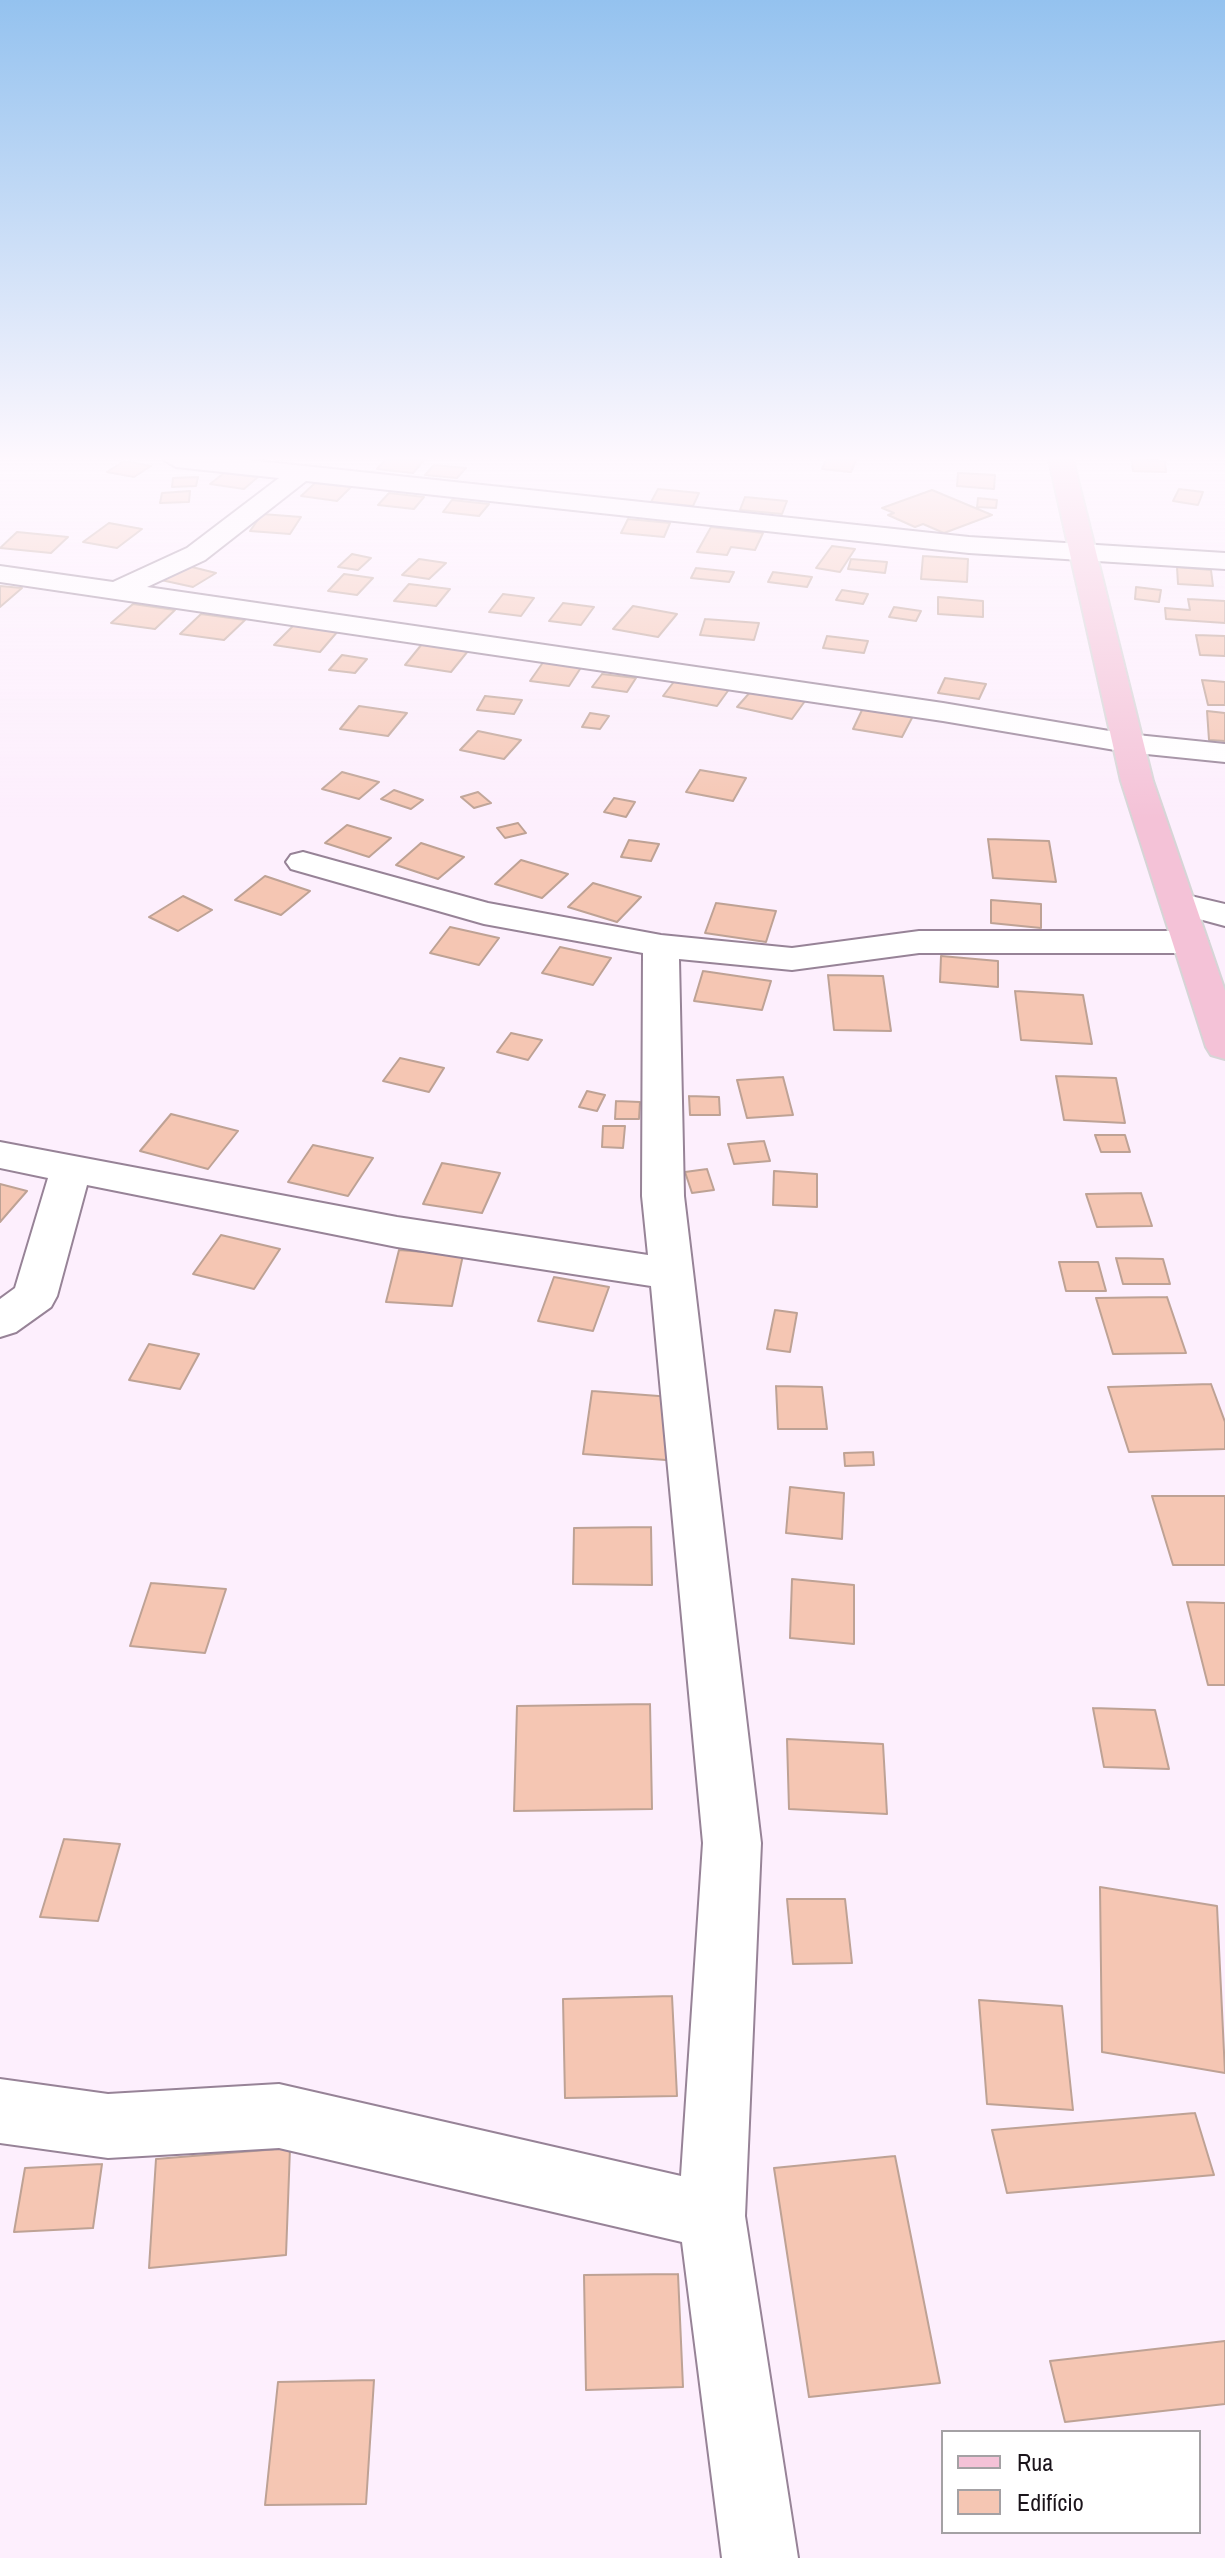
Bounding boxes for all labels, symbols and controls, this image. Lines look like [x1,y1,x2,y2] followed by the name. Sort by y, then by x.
[941,2430,1201,2534] legend
[1017,2446,1053,2478] text: Rua
[1017,2486,1084,2518] text: Edifício

